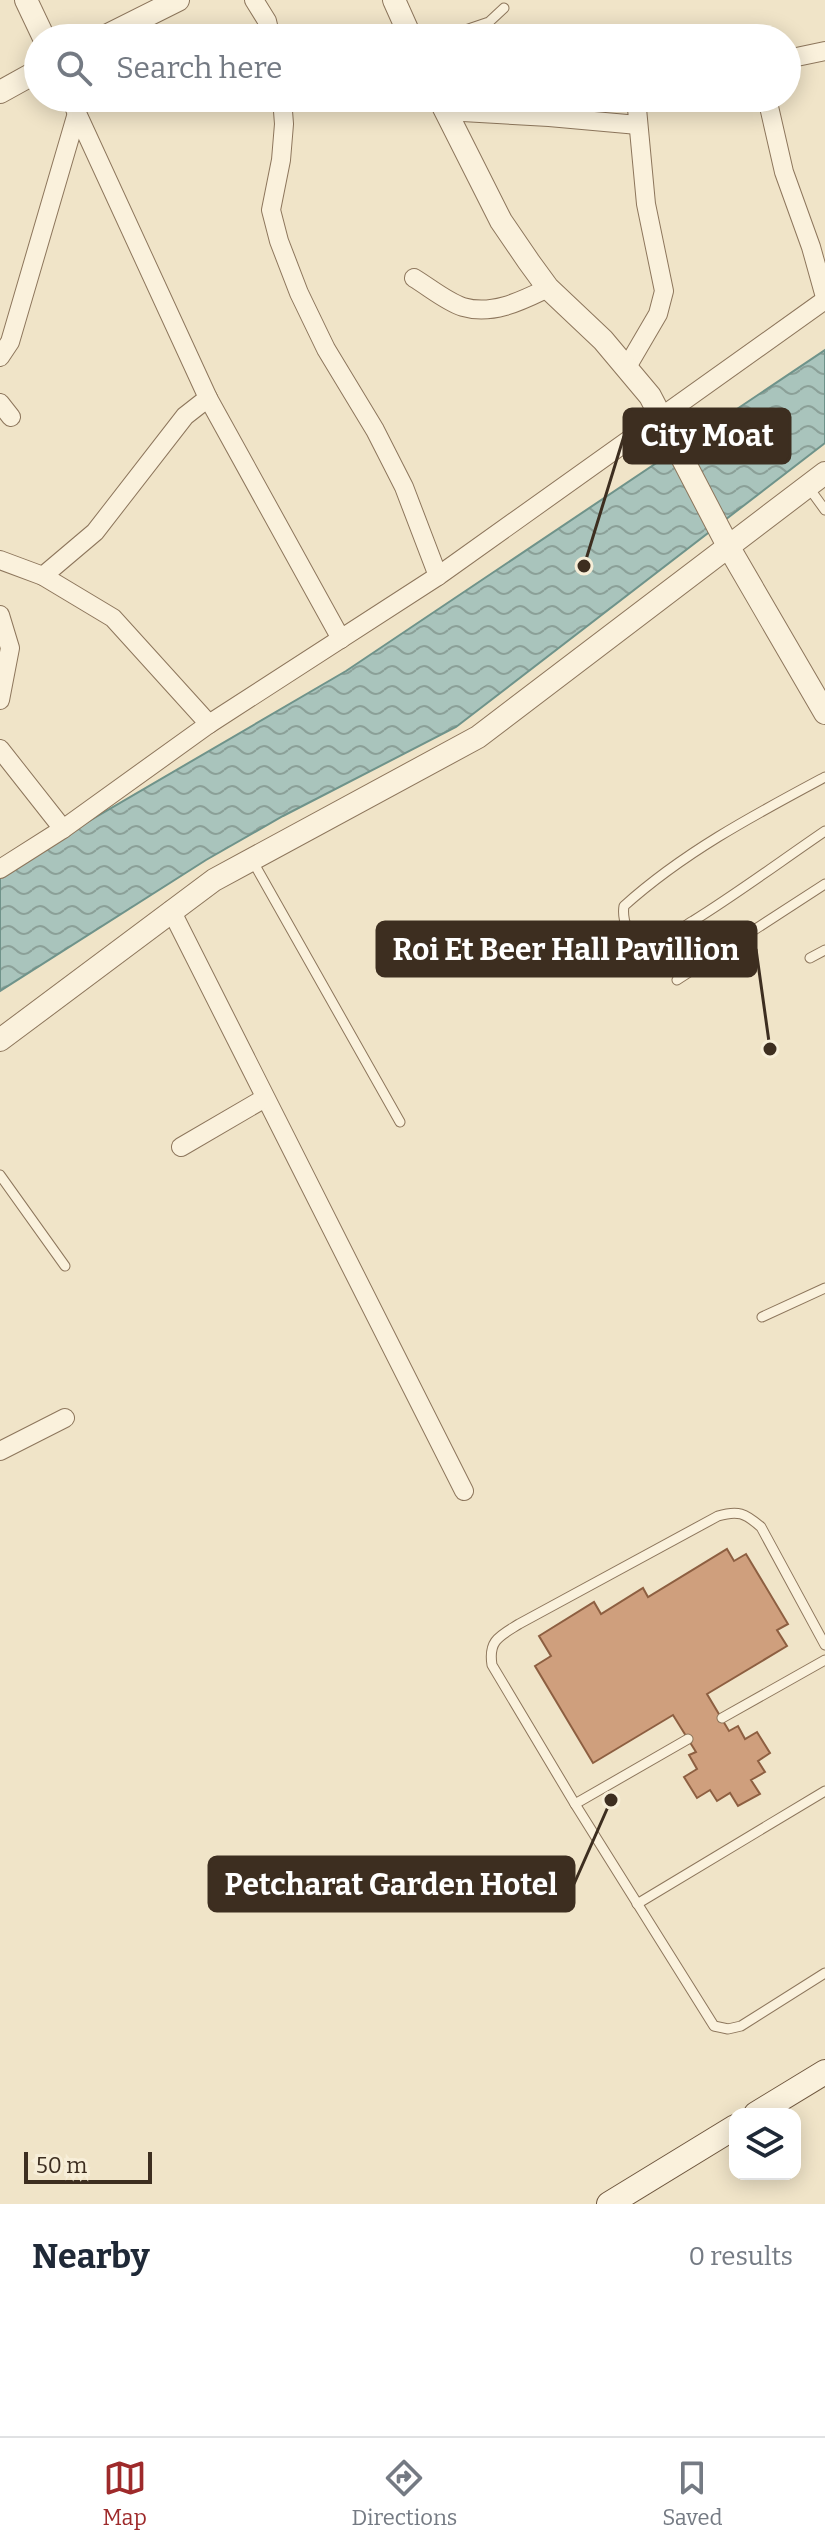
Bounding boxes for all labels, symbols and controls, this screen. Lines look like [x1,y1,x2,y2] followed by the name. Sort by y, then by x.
[24,24,801,112] search box
[52,46,96,90] icon: search
[116,50,283,86] text: Search here
[624,409,790,463] callout: City Moat
[640,418,774,454] text: City Moat
[377,922,756,976] callout: Roi Et Beer Hall Pavillion
[393,932,740,968] text: Roi Et Beer Hall Pavillion
[209,1857,574,1911] callout: Petcharat Garden Hotel
[224,1867,558,1903] text: Petcharat Garden Hotel
[729,2108,801,2180] map controls
[729,2108,801,2180] button: layers
[24,2148,152,2184] scale bar
[36,2152,87,2179] text: 50 m
[32,2236,150,2277] text: Nearby
[688,2241,793,2272] text: 0 results
[102,2456,147,2531] tab: Map
[352,2456,457,2531] tab: Directions
[662,2456,723,2531] tab: Saved

